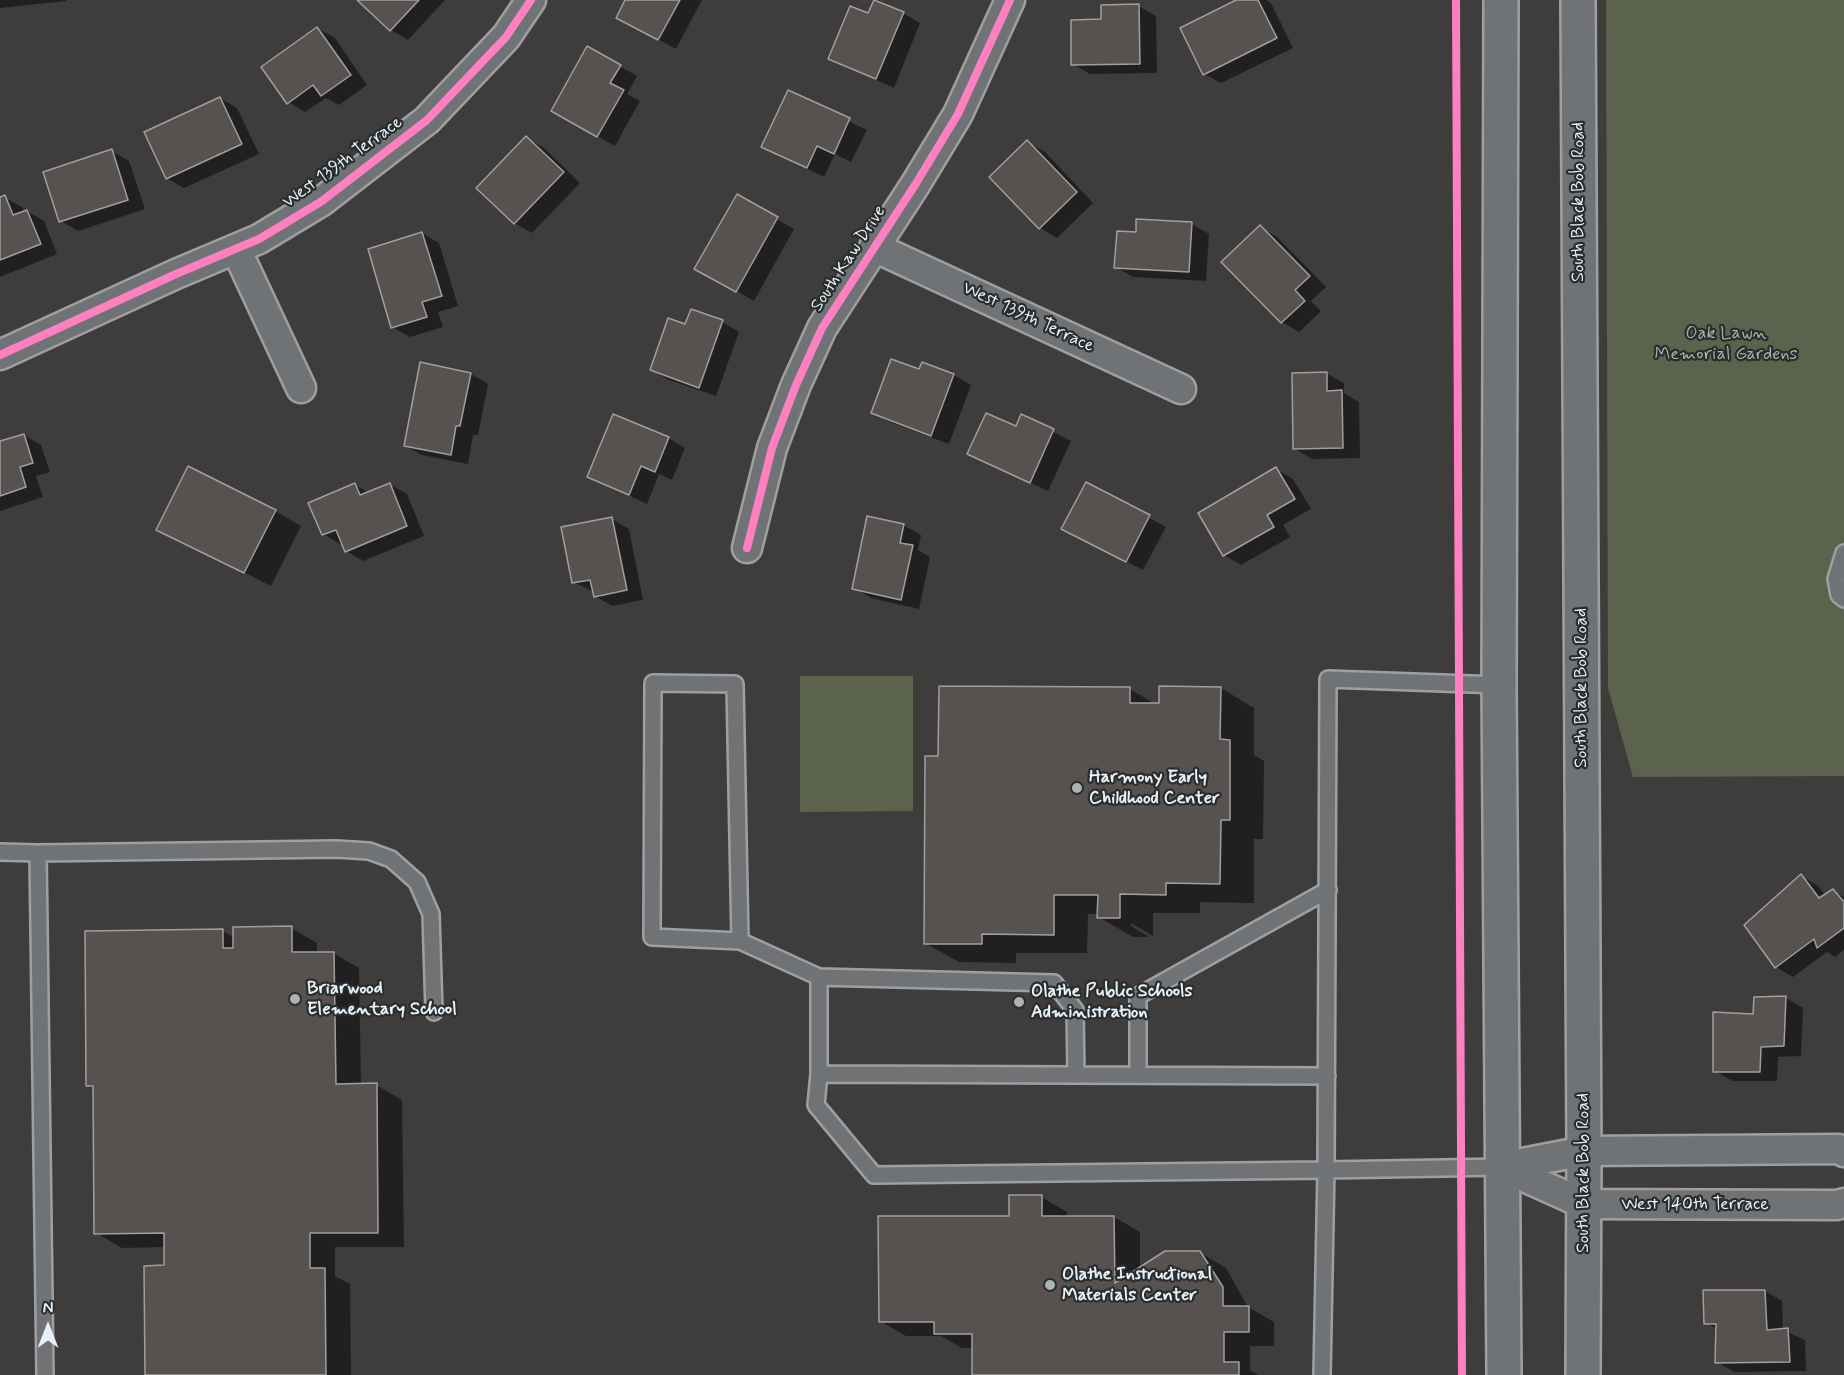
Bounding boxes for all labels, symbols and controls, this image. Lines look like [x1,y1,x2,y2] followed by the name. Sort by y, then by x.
[279,112,407,214] street label: West 139th Terrace
[1568,122,1590,282] street label: South Black Bob Road
[807,202,891,316] street label: South Kaw Drive
[959,278,1097,358] street label: West 139th Terrace
[1654,323,1798,366] park label: Oak Lawn Memorial Gardens
[1571,608,1593,768] street label: South Black Bob Road
[1089,767,1220,810] place label: Harmony Early Childhood Center
[1070,781,1084,795] marker: Harmony Early Childhood Center
[307,978,457,1020] place label: Briarwood Elementary School
[1031,981,1193,1024] place label: Olathe Public Schools Administration
[288,992,302,1006] marker: Briarwood Elementary School
[1012,995,1026,1009] marker: Olathe Public Schools Administration
[1573,1093,1595,1253] street label: South Black Bob Road
[1621,1194,1769,1216] street label: West 140th Terrace
[1062,1264,1212,1306] place label: Olathe Instructional Materials Center
[1043,1278,1057,1292] marker: Olathe Instructional Materials Center
[18,1297,78,1357] north arrow
[43,1298,53,1319] text: N

